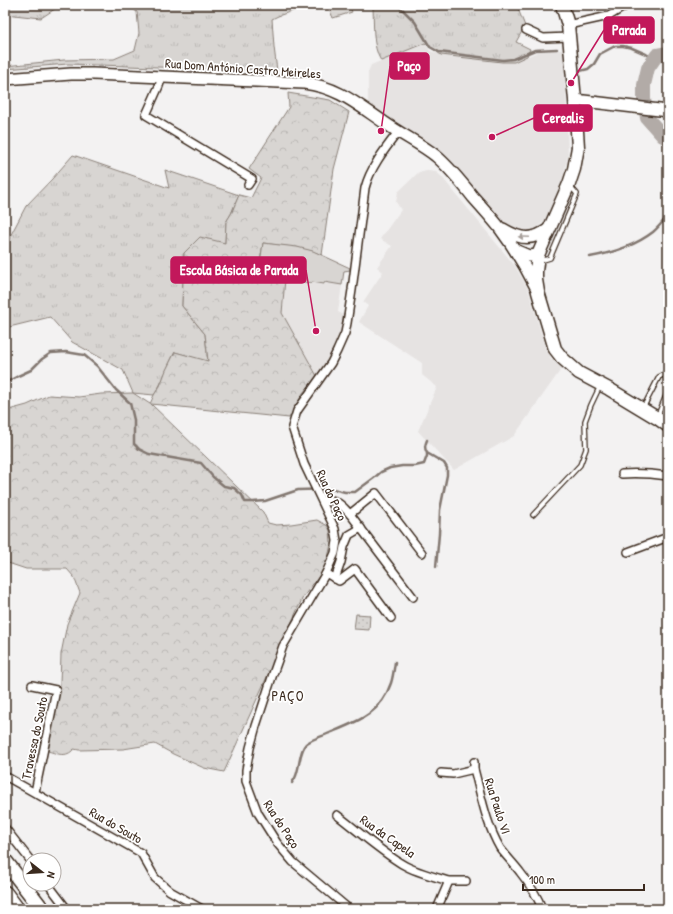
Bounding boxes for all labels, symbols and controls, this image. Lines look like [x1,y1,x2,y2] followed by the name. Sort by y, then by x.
[604,17,654,43] callout: Parada
[612,20,647,39] text: Parada
[390,53,429,79] callout: Paço
[165,54,321,82] street label: Rua Dom António Castro Meireles
[397,56,421,75] text: Paço
[534,105,592,131] callout: Cerealis
[542,108,585,127] text: Cerealis
[517,234,530,240] one-way arrow
[171,257,306,283] callout: Escola Básica de Parada
[180,260,299,279] text: Escola Básica de Parada
[312,467,352,523] street label: Rua do Paço
[271,686,305,705] district label: PAÇO
[16,695,52,781] street label: Travessa do Souto
[481,776,515,836] street label: Rua Paulo VI
[260,796,304,852] street label: Rua do Paço
[86,803,146,847] street label: Rua do Souto
[357,810,419,862] street label: Rua da Capela
[22,852,62,892] north arrow
[523,866,644,892] scale bar
[44,870,59,880] text: N
[529,871,555,888] text: 100 m

